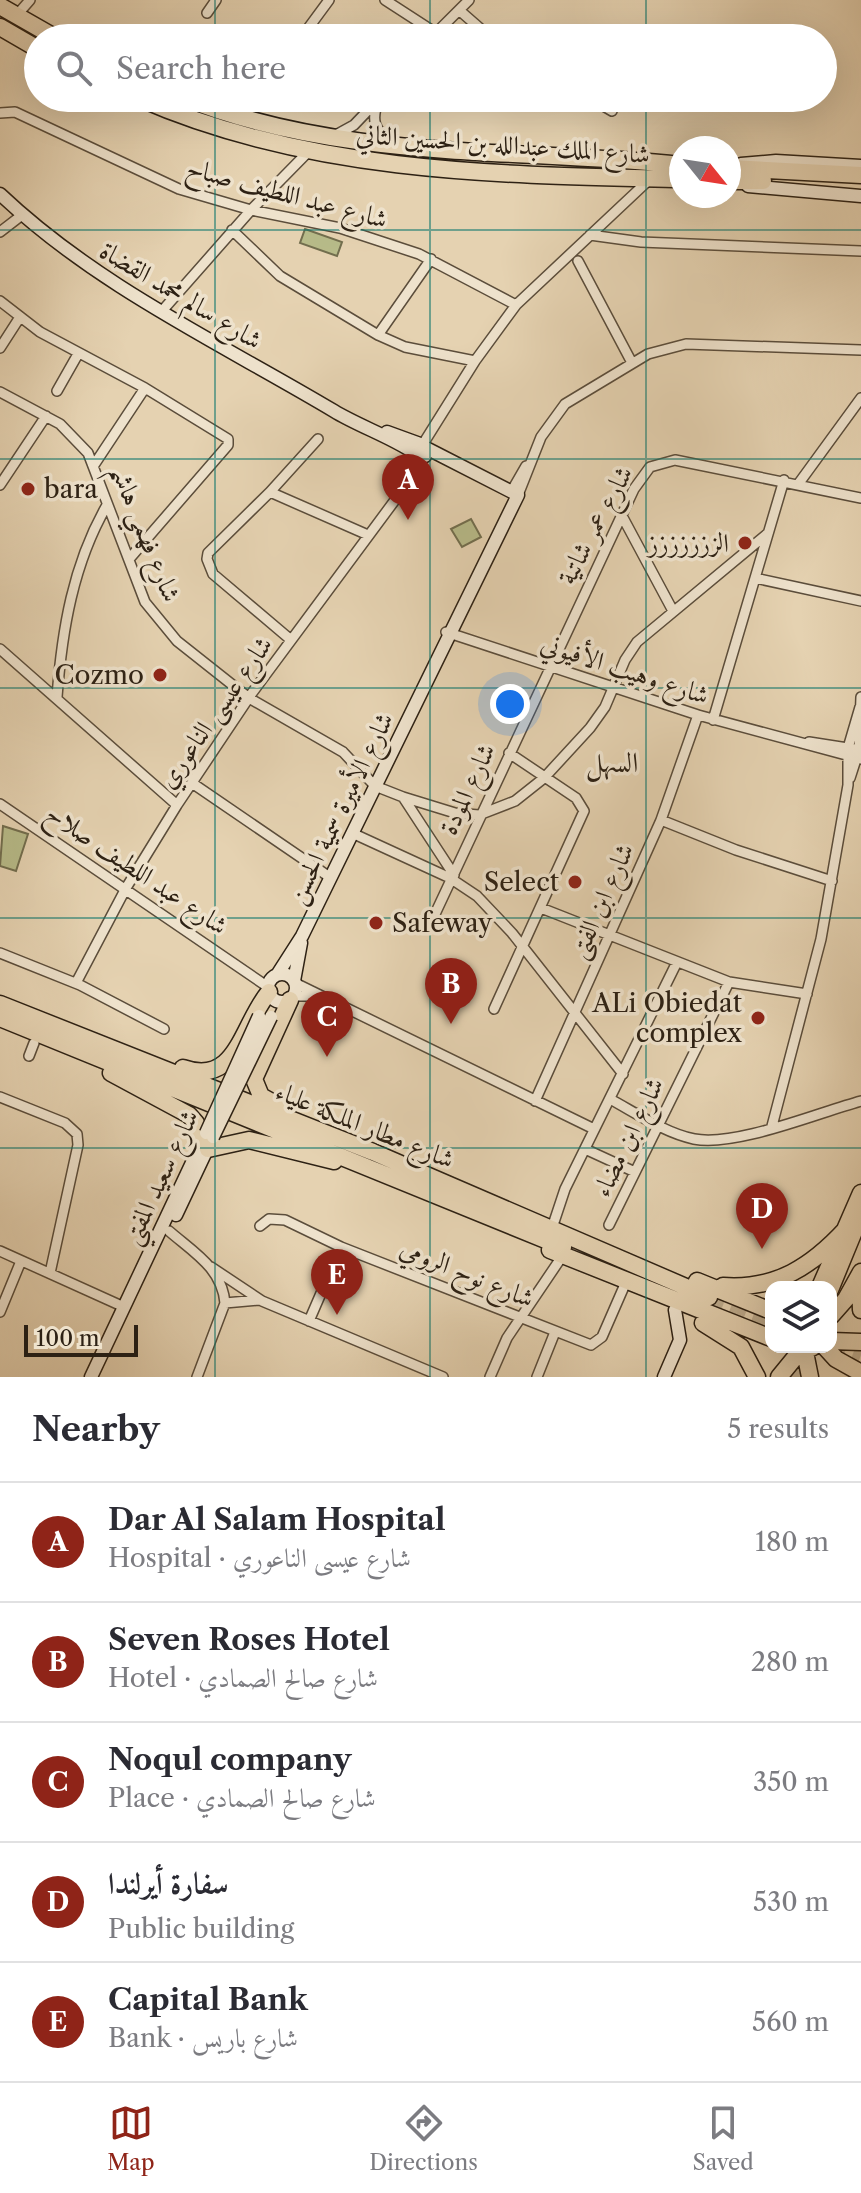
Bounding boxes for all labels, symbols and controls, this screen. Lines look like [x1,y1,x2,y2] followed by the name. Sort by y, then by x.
[24,24,837,112] search box
[52,46,96,90] icon: search
[116,50,286,87] text: Search here
[355,118,651,176] street label: شارع الملك عبدالله بن الحسين الثاني
[669,136,741,208] north arrow
[181,151,391,243] street label: شارع عبد اللطيف صباح
[90,234,268,362] street label: شارع سالم محمد القضاة
[382,454,434,520] pin: A
[95,460,188,610] street label: شارع فهمي هاشم
[550,460,645,593] street label: شارع عمر شاتية
[44,473,98,505] place label: bara
[19,480,37,498] marker: bara
[645,527,729,559] place label: الززززززز
[736,534,754,552] marker: الززززززز
[535,625,714,717] street label: شارع وهيب الأفيوني
[151,630,284,798] street label: شارع عيسى الناعوري
[54,659,144,691] place label: Cozmo
[151,666,169,684] marker: Cozmo
[490,684,530,724] your location
[278,706,406,912] street label: شارع الأميرة سمية الحسن
[432,738,507,842] street label: شارع المودة
[586,745,638,782] district label: السهل
[35,796,234,948] street label: شارع عبد اللطيف صلاح
[561,838,646,966] street label: شارع ابن الفتى
[484,866,560,898] place label: Select
[566,873,584,891] marker: Select
[392,907,493,939] place label: Safeway
[367,914,385,932] marker: Safeway
[425,958,477,1024] pin: B
[591,987,743,1049] place label: ALi Obiedat complex
[301,991,353,1057] pin: C
[749,1009,767,1027] marker: ALi Obiedat complex
[585,1072,676,1205] street label: شارع ابن مضاء
[269,1075,459,1181] street label: شارع مطار الملكة علياء
[115,1104,212,1253] street label: شارع سعيد المفتي
[736,1183,788,1249] pin: D
[392,1232,539,1322] street label: شارع نوح الرومي
[311,1249,363,1315] pin: E
[765,1281,837,1353] map controls
[765,1281,837,1353] button: layers
[24,1321,138,1357] scale bar
[36,1325,99,1352] text: 100 m
[32,1408,160,1450] text: Nearby
[727,1413,829,1445] text: 5 results
[108,1501,446,1538] text: Dar Al Salam Hospital
[48,1526,68,1558] text: A
[755,1526,829,1558] text: 180 m
[108,1542,411,1574] text: Hospital · شارع عيسى الناعوري
[108,1621,390,1658] text: Seven Roses Hotel
[48,1646,68,1678] text: B
[751,1646,829,1678] text: 280 m
[108,1662,378,1694] text: Hotel · شارع صالح الصمادي
[108,1741,351,1778] text: Noqul company
[48,1766,68,1798] text: C
[753,1766,829,1798] text: 350 m
[108,1782,376,1814] text: Place · شارع صالح الصمادي
[108,1865,229,1902] text: سفارة أيرلندا
[47,1886,69,1918] text: D
[753,1886,829,1918] text: 530 m
[108,1913,294,1945] text: Public building
[108,1981,308,2018] text: Capital Bank
[49,2006,67,2038] text: E
[752,2006,829,2038] text: 560 m
[108,2022,298,2054] text: Bank · شارع باريس
[107,2101,155,2176] tab: Map
[369,2101,478,2176] tab: Directions
[693,2101,754,2176] tab: Saved

